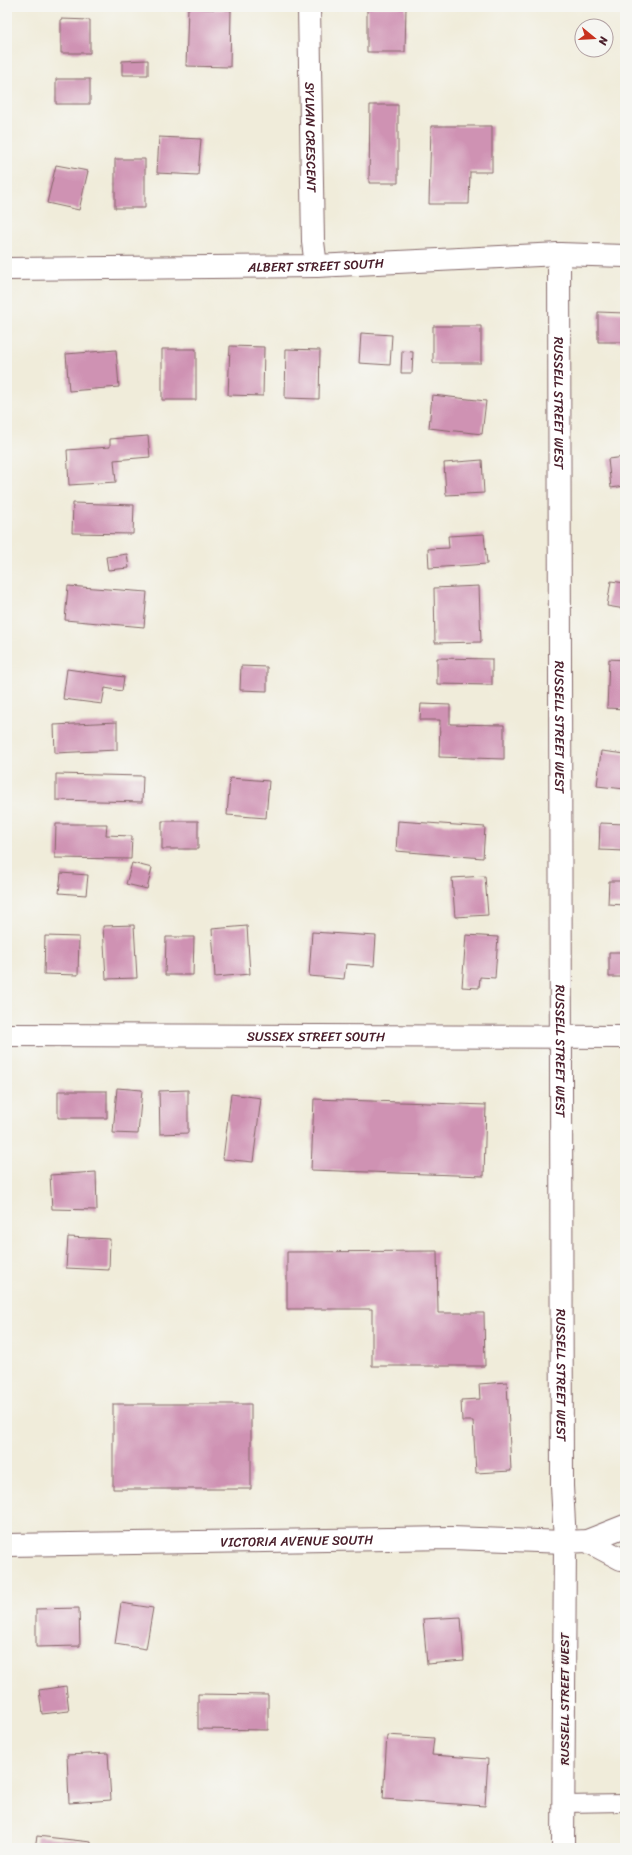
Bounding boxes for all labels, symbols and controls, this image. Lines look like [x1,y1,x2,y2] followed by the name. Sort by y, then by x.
[574,18,614,58] north arrow
[593,33,614,48] text: N
[299,82,324,193] street label: SYLVAN CRESCENT
[247,251,385,278] street label: ALBERT STREET SOUTH
[548,337,571,471] street label: RUSSELL STREET WEST
[548,661,572,795] street label: RUSSELL STREET WEST
[549,985,573,1119] street label: RUSSELL STREET WEST
[247,1024,386,1048] street label: SUSSEX STREET SOUTH
[550,1309,573,1443] street label: RUSSELL STREET WEST
[220,1528,374,1553] street label: VICTORIA AVENUE SOUTH
[553,1631,576,1765] street label: RUSSELL STREET WEST

